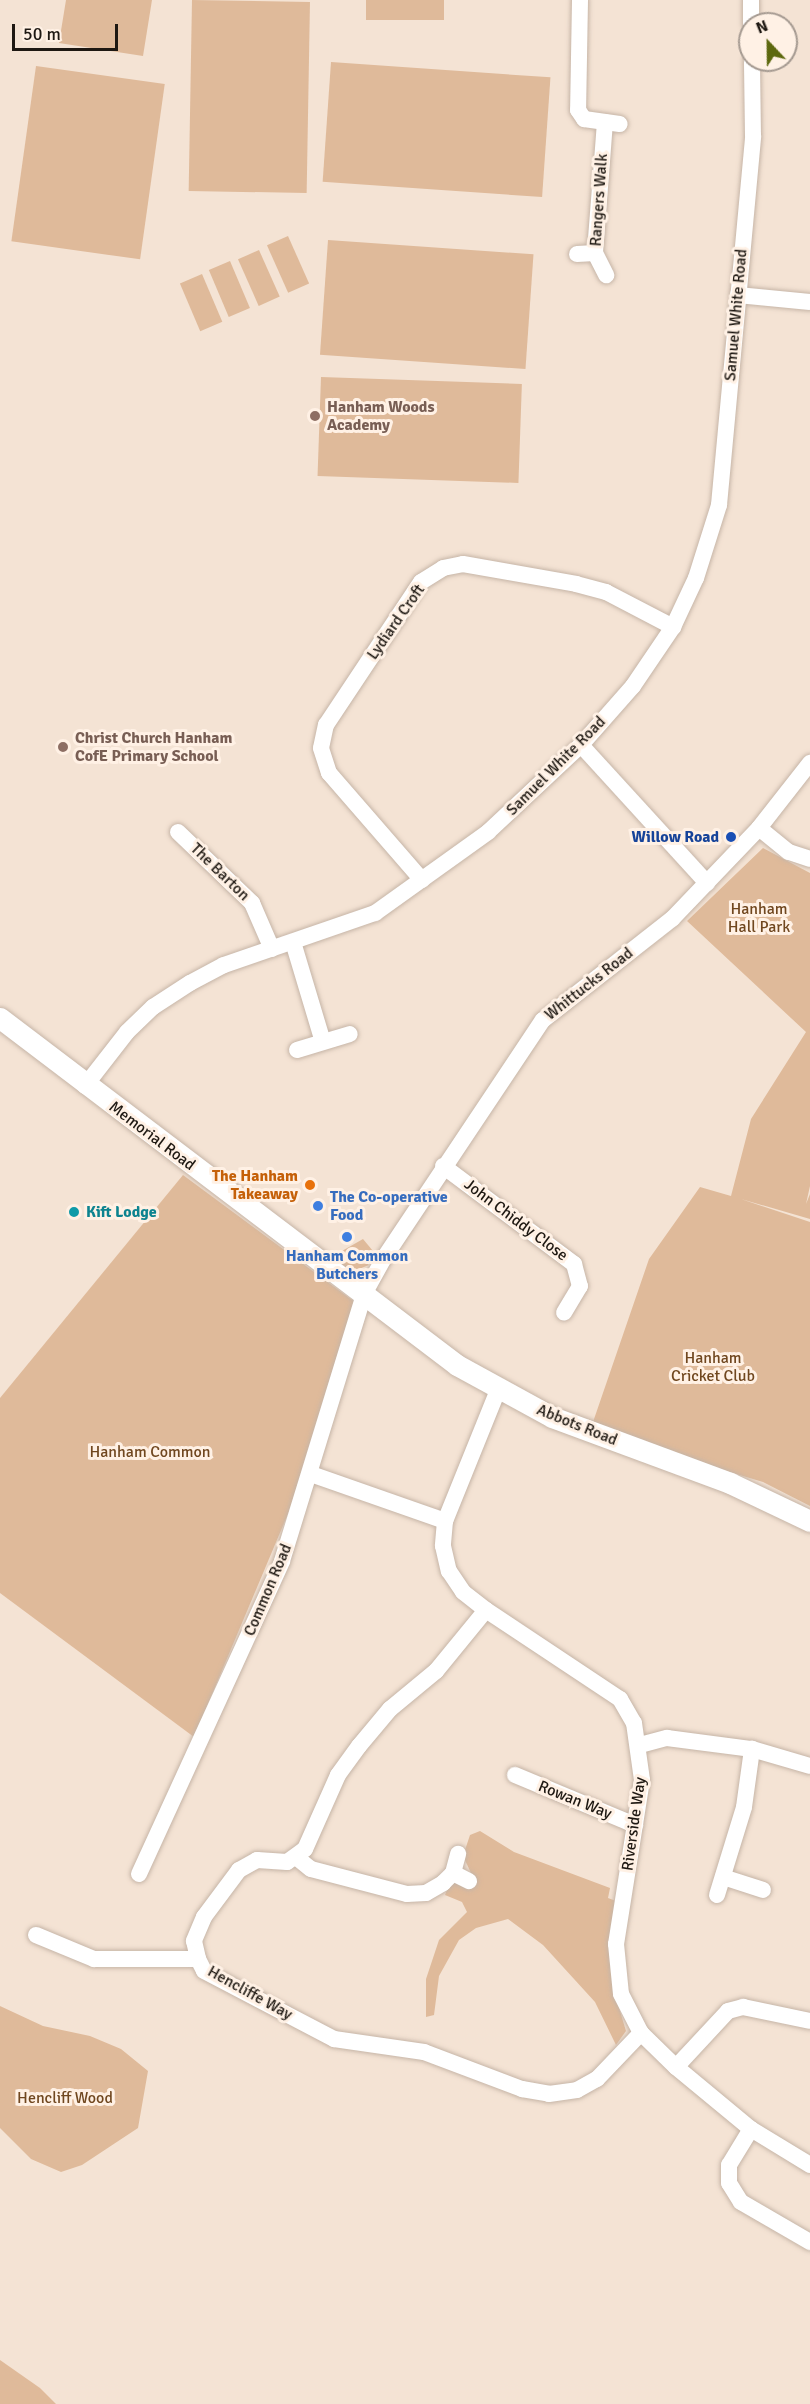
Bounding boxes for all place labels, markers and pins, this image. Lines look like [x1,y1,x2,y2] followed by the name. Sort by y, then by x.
[327,397,435,435] place label: Hanham Woods Academy
[308,409,322,423] marker: Hanham Woods Academy
[75,728,232,766] place label: Christ Church Hanham CofE Primary School
[56,740,70,754] marker: Christ Church Hanham CofE Primary School
[631,827,719,847] place label: Willow Road
[724,830,738,844] marker: Willow Road
[212,1166,298,1204] place label: The Hanham Takeaway
[303,1178,317,1192] marker: The Hanham Takeaway
[330,1187,448,1225] place label: The Co-operative Food
[311,1199,325,1213] marker: The Co-operative Food
[86,1202,157,1222] place label: Kift Lodge
[67,1205,81,1219] marker: Kift Lodge
[340,1230,354,1244] marker: Hanham Common Butchers
[286,1246,408,1284] place label: Hanham Common Butchers

